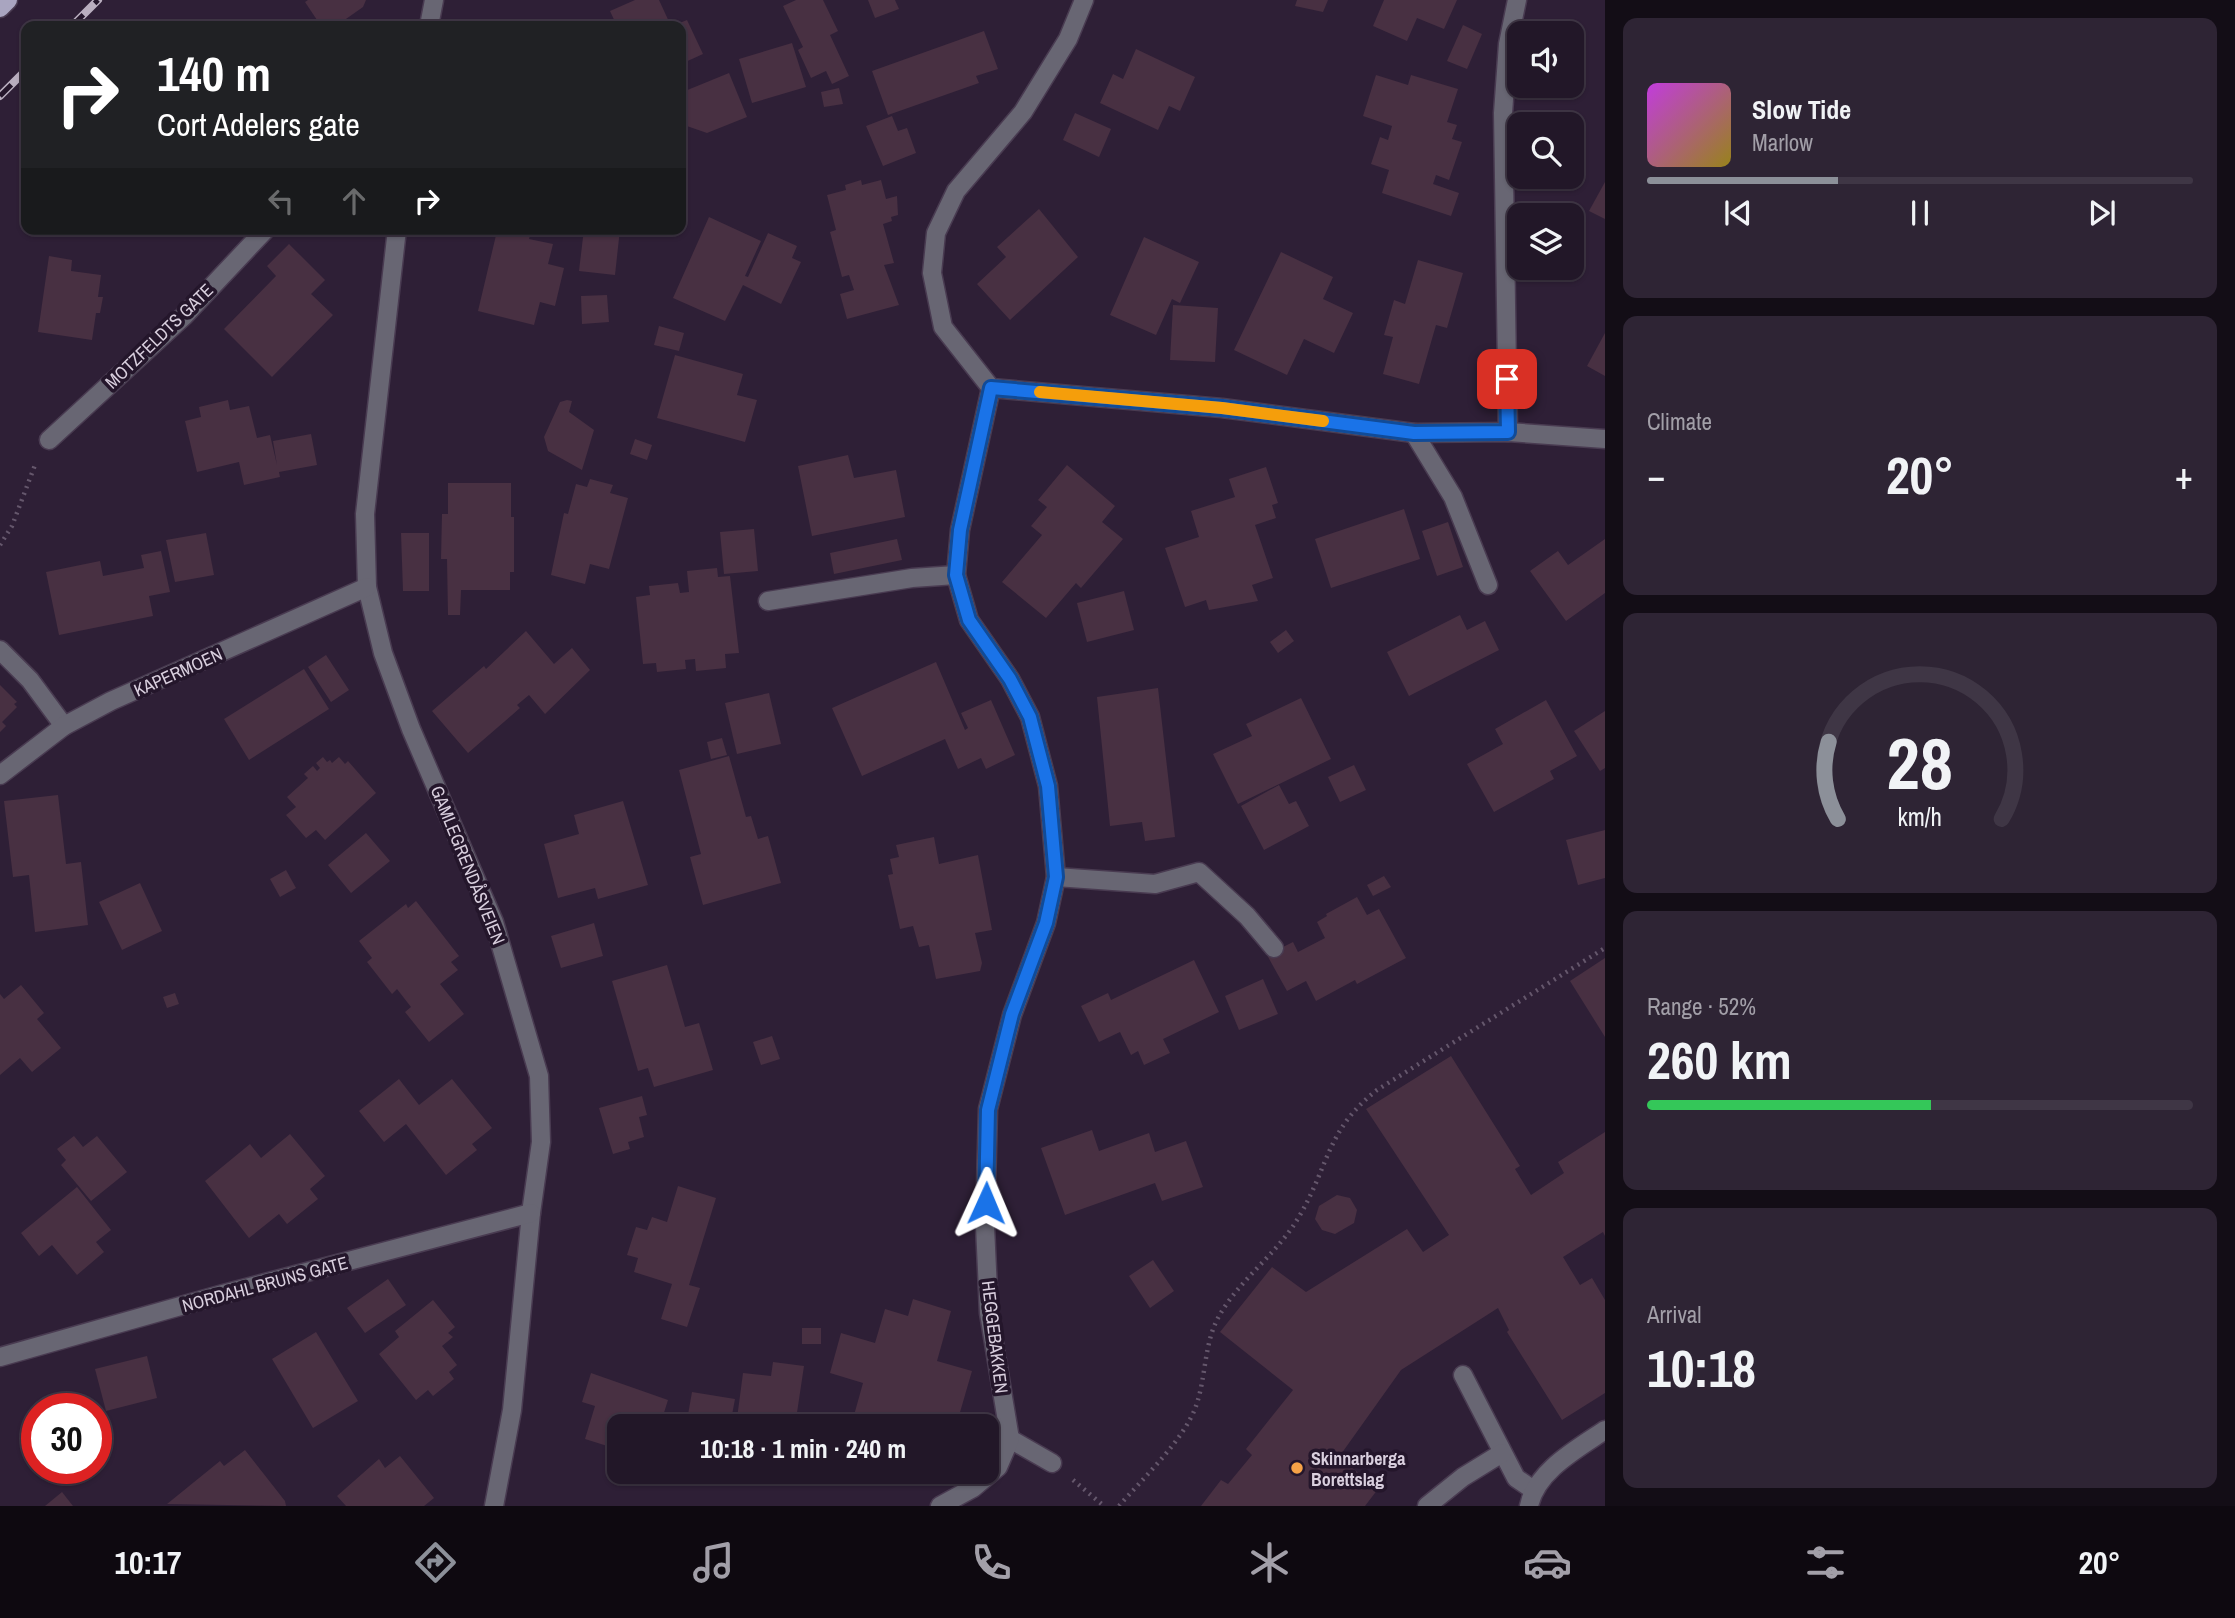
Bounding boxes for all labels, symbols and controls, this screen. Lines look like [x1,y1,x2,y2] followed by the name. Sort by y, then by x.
[1507,21,1584,280] map controls
[1507,21,1584,98] button: sound
[157,40,271,106] text: 140 m
[42,49,133,140] icon: right
[1752,92,1851,127] text: Slow Tide
[157,103,360,146] text: Cort Adelers gate
[1507,112,1584,189] button: search
[1752,127,1813,158] text: Marlow
[262,182,300,220] icon: left
[335,182,373,220] icon: ahead
[408,182,446,220] icon: right
[1719,194,1757,232] icon: previous
[1901,194,1939,232] icon: pause
[2083,194,2121,232] icon: next
[1507,203,1584,280] button: layers
[99,278,219,394] street label: MOTZFELDTS GATE
[1477,349,1537,409] pin
[1488,360,1526,398] icon: arrive
[1647,406,1712,437] text: Climate
[1886,440,1954,510] text: 20°
[1647,450,1665,501] text: −
[2175,450,2193,501] text: +
[130,641,226,703] street label: KAPERMOEN
[1887,714,1953,812] text: 28
[425,782,511,948] street label: GAMLEGRENDÅSVEIEN
[1898,800,1942,834] text: km/h
[1647,991,1756,1022] text: Range · 52%
[1647,1025,1792,1095] text: 260 km
[949,1166,1023,1240] position arrow
[179,1250,351,1318] street label: NORDAHL BRUNS GATE
[976,1279,1014,1395] street label: HEGGEBAKKEN
[1647,1299,1702,1330] text: Arrival
[1647,1333,1756,1403] text: 10:18
[21,1393,112,1484] speed limit sign: 30
[700,1431,906,1466] text: 10:18 · 1 min · 240 m
[1311,1446,1406,1492] place label: Skinnarberga Borettslag
[1289,1460,1305,1476] marker: Skinnarberga Borettslag
[411,1538,460,1587] icon: directions
[689,1538,738,1587] icon: music
[967,1538,1016,1587] icon: phone
[1245,1538,1294,1587] icon: climate
[1523,1538,1572,1587] icon: car
[1801,1538,1850,1587] icon: filters
[114,1541,182,1584] text: 10:17
[2078,1541,2120,1584] text: 20°

